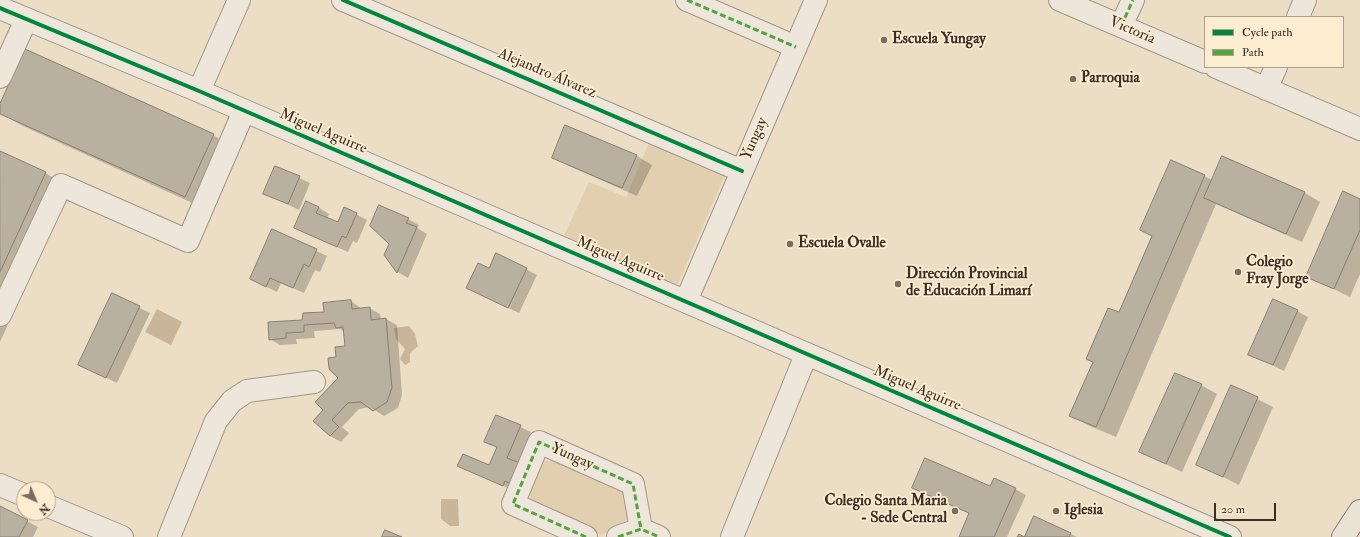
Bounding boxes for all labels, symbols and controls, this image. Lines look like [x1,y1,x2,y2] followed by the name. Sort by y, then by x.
[1106,13,1158,49] street label: Victoria
[1204,16,1344,68] legend
[1242,25,1292,40] text: Cycle path
[892,31,986,49] place label: Escuela Yungay
[879,35,889,45] marker: Escuela Yungay
[495,45,599,103] street label: Alejandro Álvarez
[1242,45,1264,60] text: Path
[1081,70,1140,88] place label: Parroquia
[1068,74,1078,84] marker: Parroquia
[277,106,369,158] street label: Miguel Aguirre
[738,115,772,163] street label: Yungay
[574,234,666,286] street label: Miguel Aguirre
[798,235,886,253] place label: Escuela Ovalle
[785,239,795,249] marker: Escuela Ovalle
[1246,254,1309,289] place label: Colegio Fray Jorge
[906,266,1031,301] place label: Dirección Provincial de Educación Limarí
[1233,267,1243,277] marker: Colegio Fray Jorge
[893,279,903,289] marker: Dirección Provincial de Educación Limarí
[871,363,963,415] street label: Miguel Aguirre
[548,440,596,474] street label: Yungay
[16,481,56,521] north arrow
[824,493,947,528] place label: Colegio Santa Maria - Sede Central
[1216,495,1278,521] scale bar
[36,501,52,517] text: N
[1064,502,1103,520] place label: Iglesia
[1221,502,1245,517] text: 20 m
[950,506,960,516] marker: Colegio Santa Maria - Sede Central
[1051,506,1061,516] marker: Iglesia

